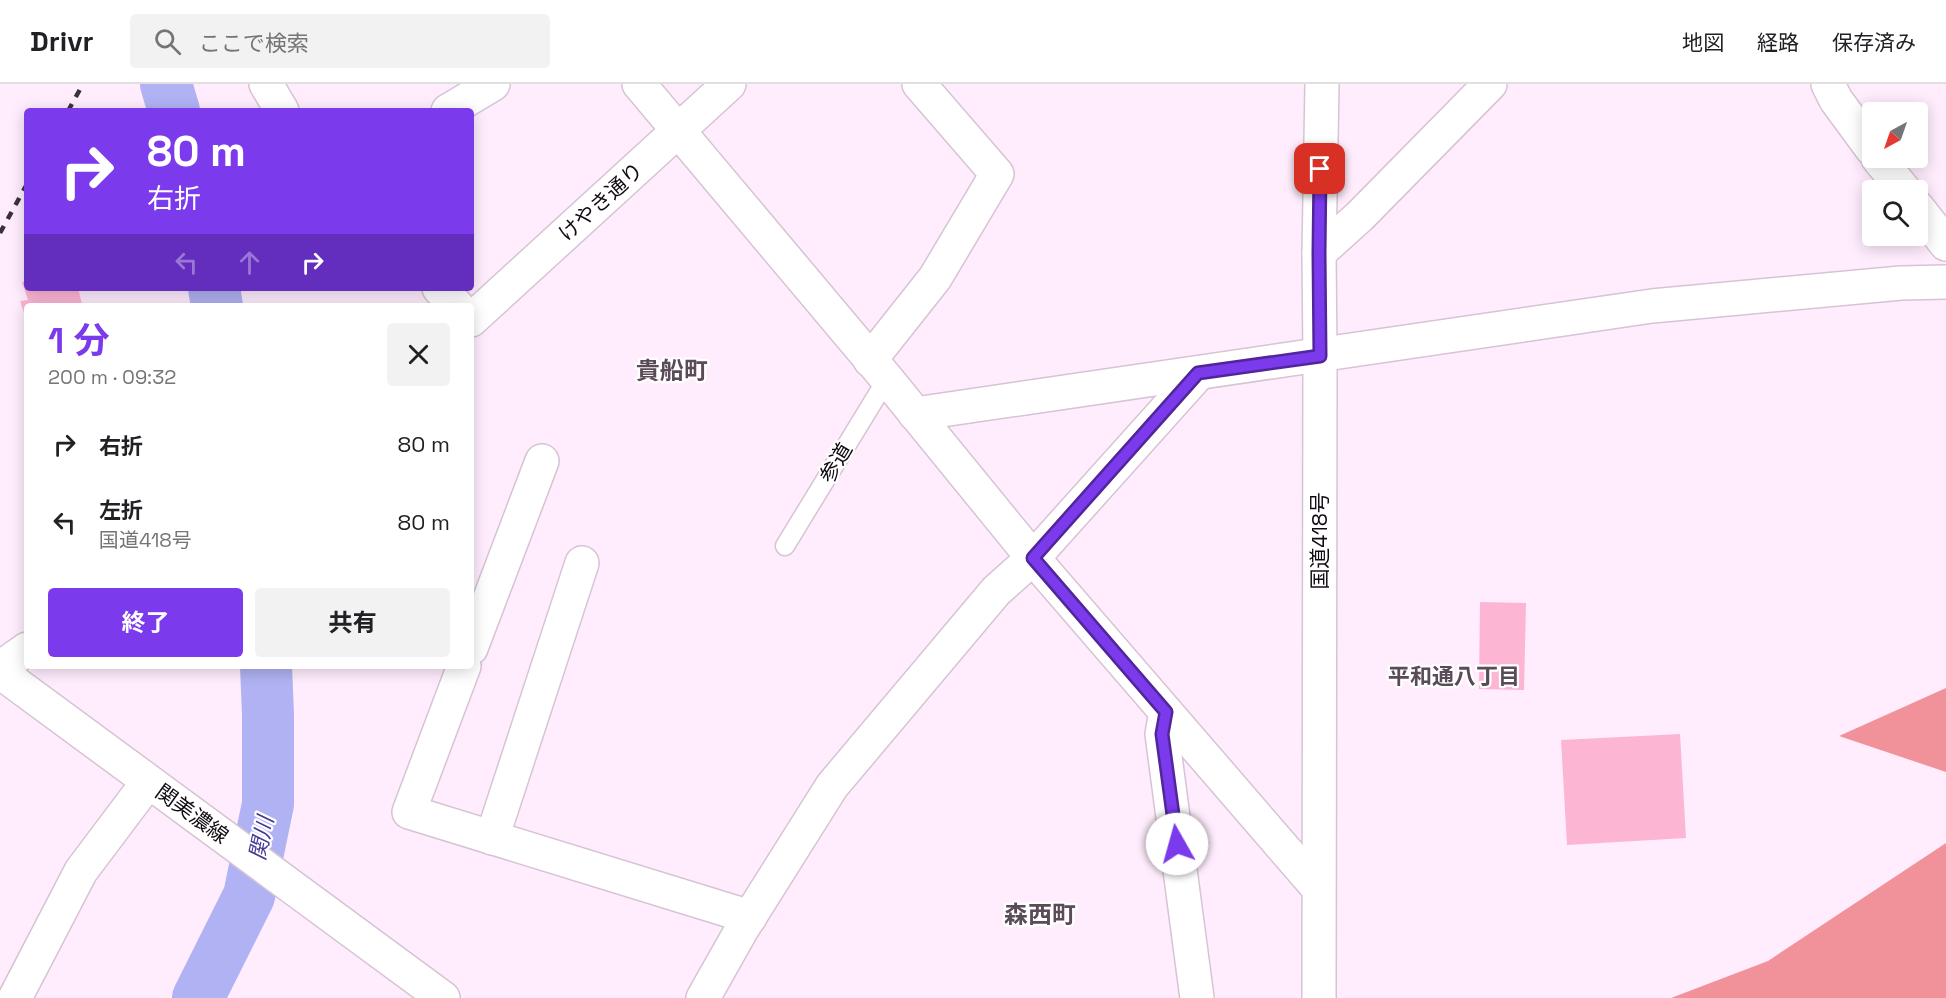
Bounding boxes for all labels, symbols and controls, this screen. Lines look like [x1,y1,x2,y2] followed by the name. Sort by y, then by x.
[130,14,550,68] search box
[30,23,94,59] text: Drivr
[151,25,184,58] icon: search
[199,29,309,57] text: ここで検索
[1682,29,1724,56] text: 地図
[1757,29,1799,56] text: 経路
[1832,29,1916,56] text: 保存済み
[1862,102,1928,168] north arrow
[1862,102,1928,246] map controls
[147,125,246,178] text: 80 m
[48,132,126,210] icon: right
[1294,143,1345,194] pin
[1303,152,1336,185] icon: arrive
[553,156,649,247] street label: けやき通り
[1862,180,1928,246] button: search
[147,181,201,216] text: 右折
[170,246,203,279] icon: left
[233,246,266,279] icon: ahead
[296,246,329,279] icon: right
[48,318,109,364] text: 1 分
[387,323,450,386] button: close
[636,355,708,386] district label: 貴船町
[48,364,176,390] text: 200 m · 09:32
[48,428,81,461] icon: right
[398,430,450,458] text: 80 m
[99,432,143,460] text: 右折
[813,438,858,488] street label: 参道
[1306,492,1333,590] street label: 国道418号
[99,496,143,524] text: 左折
[48,506,81,539] icon: left
[398,508,450,536] text: 80 m
[99,527,192,553] text: 国道418号
[48,588,243,657] button: 終了
[255,588,450,657] button: 共有
[1388,662,1520,690] district label: 平和通八丁目
[150,778,234,849] street label: 関美濃線
[243,812,280,862] water label: 関川
[1145,812,1209,876] position arrow
[1004,899,1076,930] district label: 森西町

